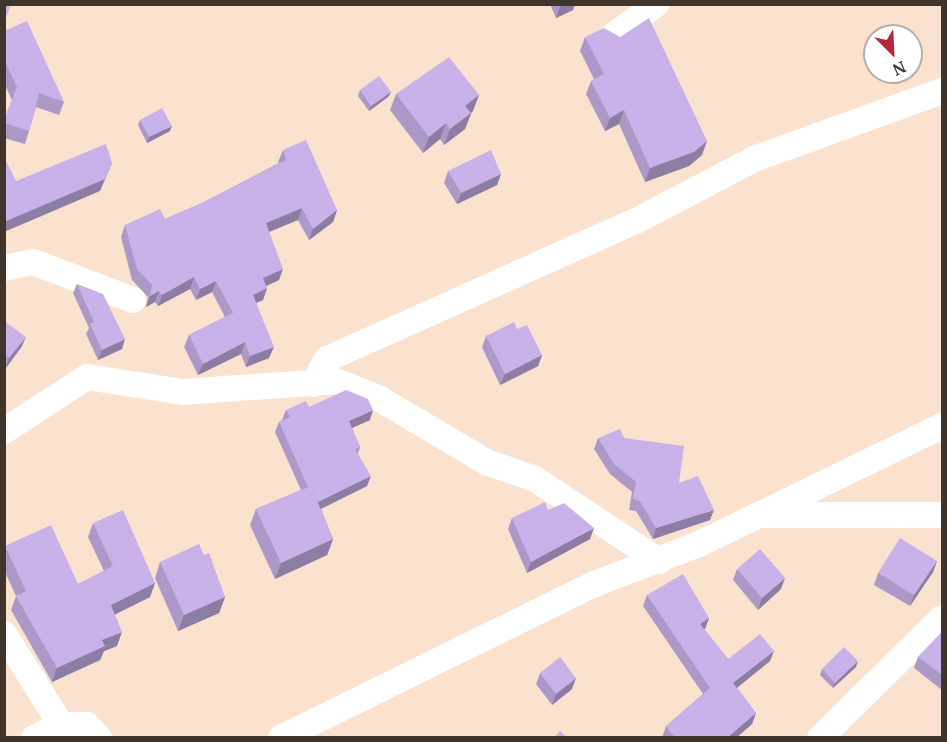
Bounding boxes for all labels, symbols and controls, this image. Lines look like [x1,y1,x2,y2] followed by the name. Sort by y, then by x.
[863,24,923,84] north arrow
[889,56,910,81] text: N

